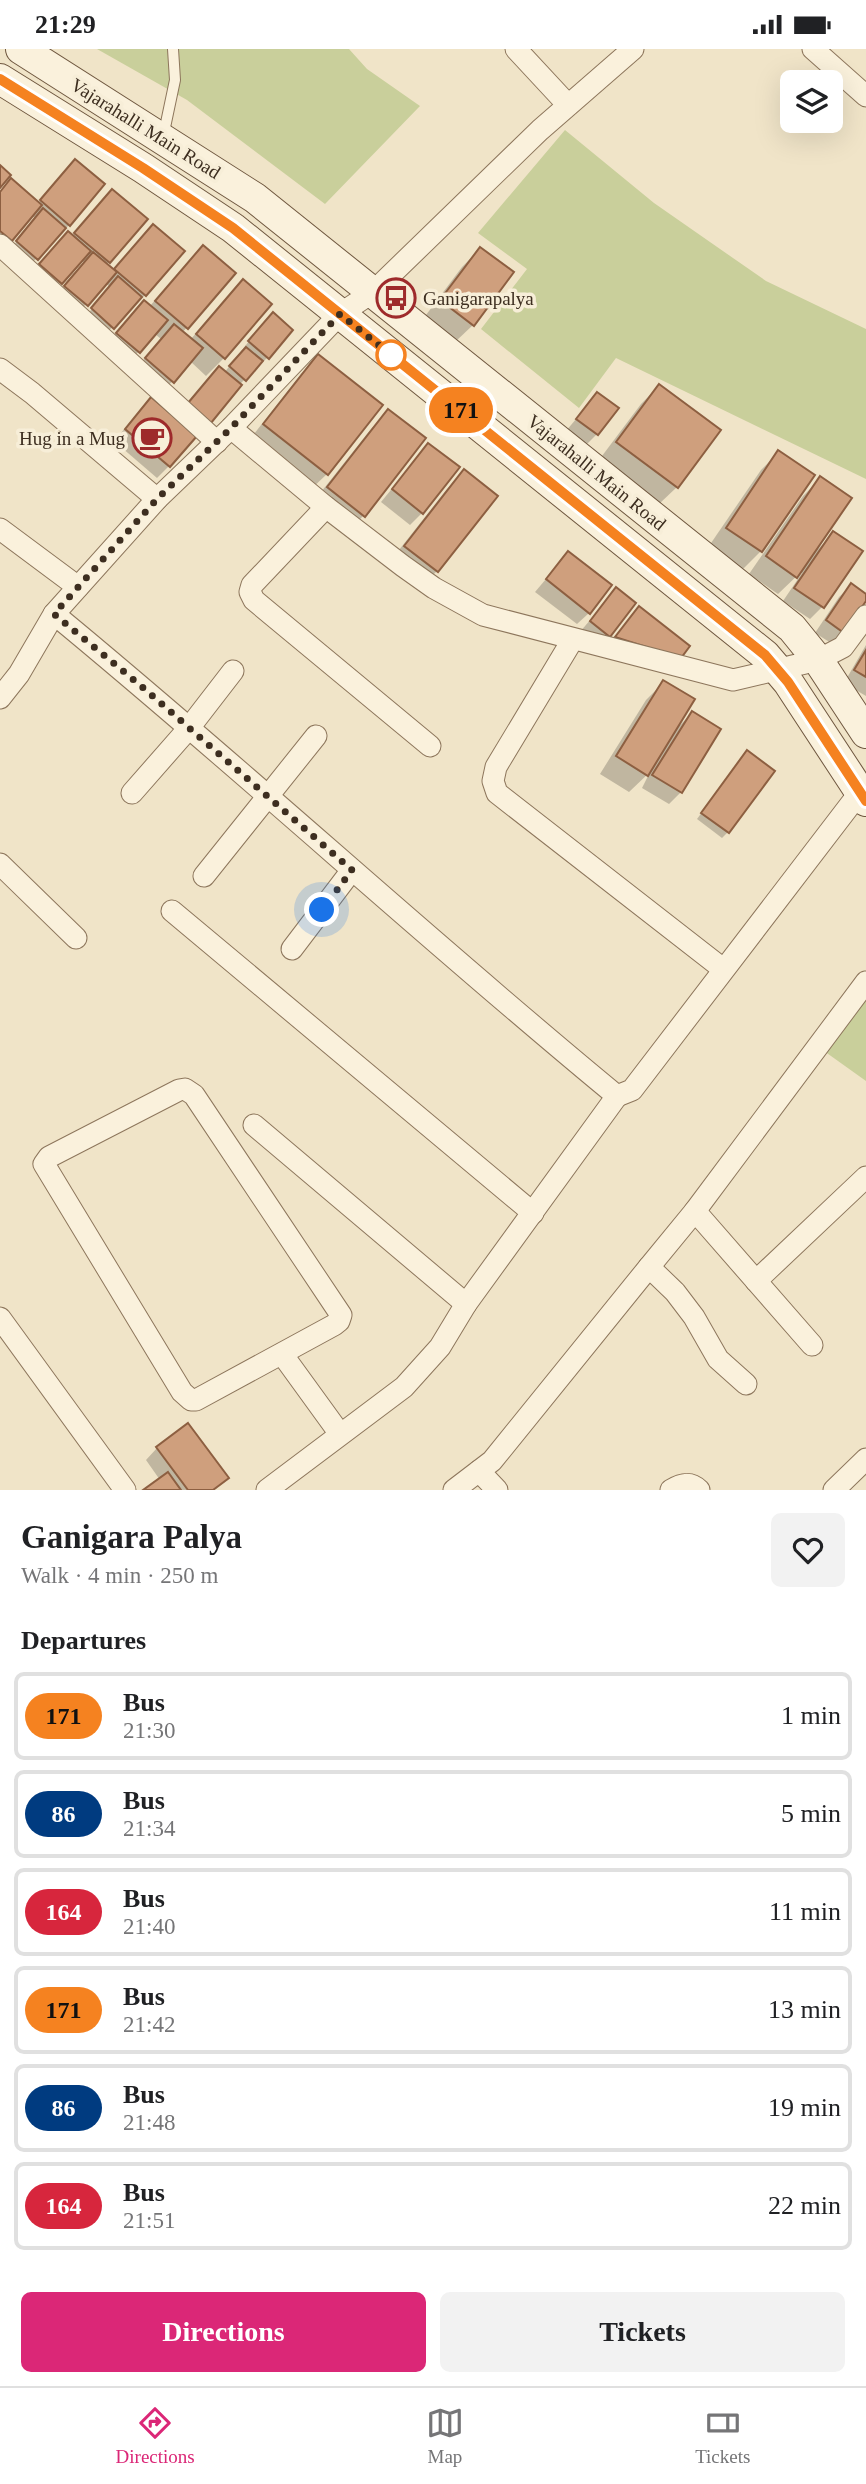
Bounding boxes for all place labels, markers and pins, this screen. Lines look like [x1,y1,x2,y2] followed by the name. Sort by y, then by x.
[375,277,417,319] bus stop icon: Ganigarapalya
[423,288,534,309] place label: Ganigarapalya
[376,340,406,370] unlabelled marker
[131,417,173,459] cafe icon: Hug in a Mug
[19,428,125,449] place label: Hug in a Mug

